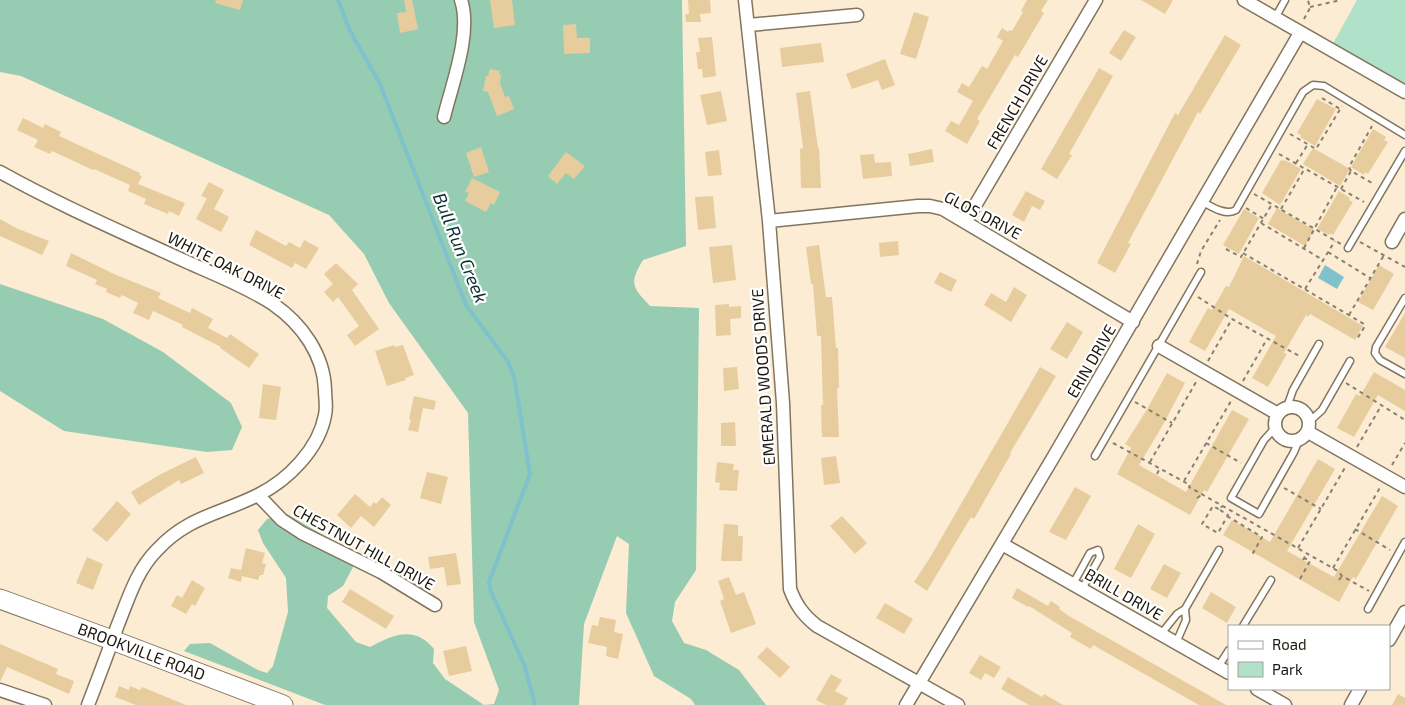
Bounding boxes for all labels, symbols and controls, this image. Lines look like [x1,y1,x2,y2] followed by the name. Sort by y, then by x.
[982,51,1051,152] street label: FRENCH DRIVE
[941,186,1025,243] street label: GLOS DRIVE
[429,189,493,306] water label: Bull Run Creek
[165,227,288,302] street label: WHITE OAK DRIVE
[747,288,778,466] street label: EMERALD WOODS DRIVE
[1062,321,1119,401] street label: ERIN DRIVE
[290,500,439,594] street label: CHESTNUT HILL DRIVE
[1082,564,1167,624] street label: BRILL DRIVE
[75,618,208,684] street label: BROOKVILLE ROAD
[1228,625,1390,690] legend
[1272,635,1307,653] text: Road
[1272,660,1303,678] text: Park

